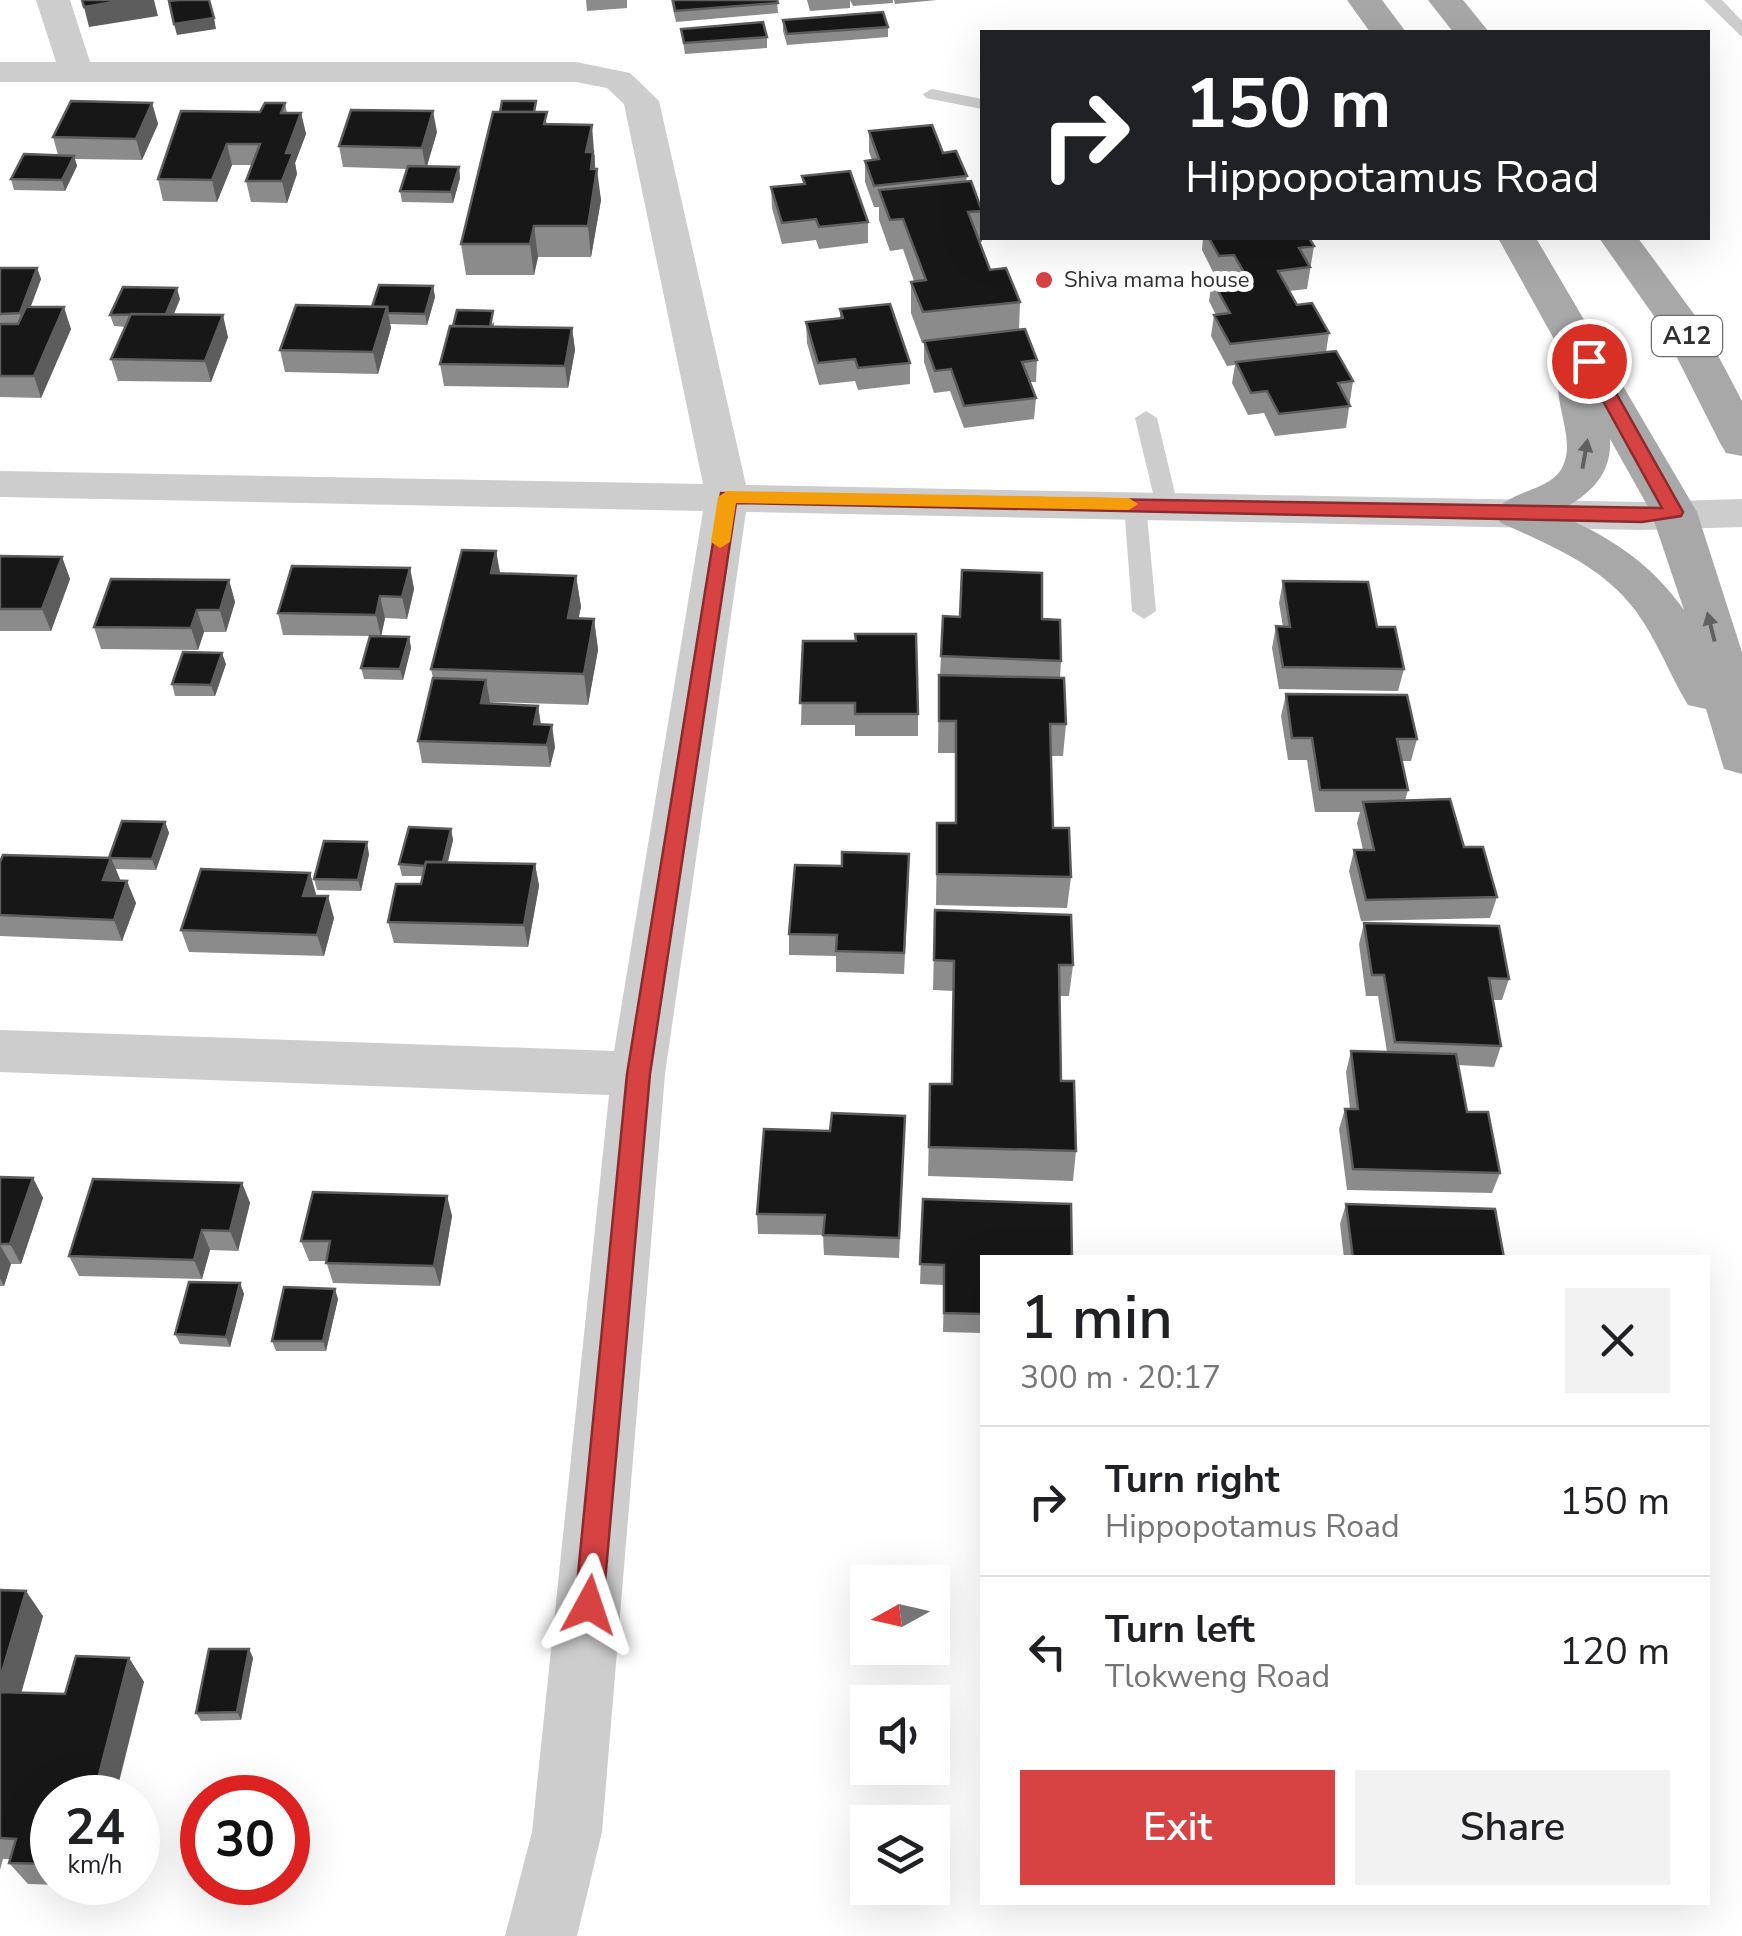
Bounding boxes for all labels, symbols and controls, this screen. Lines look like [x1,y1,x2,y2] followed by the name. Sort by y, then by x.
[1185,56,1391,152] text: 150 m
[1020,70,1150,200] icon: right
[1185,147,1599,208] text: Hippopotamus Road
[1064,265,1250,295] place label: Shiva mama house
[1033,269,1055,291] marker: Shiva mama house
[1652,316,1722,356] road number: A12
[1547,319,1632,404] pin
[1562,334,1617,389] icon: arrive
[1578,438,1593,469] one-way arrow
[1703,611,1719,642] one-way arrow
[1020,1277,1173,1359] text: 1 min
[1565,1288,1670,1393] button: close
[1020,1356,1221,1399] text: 300 m · 20:17
[1105,1454,1280,1505] text: Turn right
[1020,1474,1075,1529] icon: right
[1559,1476,1670,1527] text: 150 m
[1105,1505,1400,1548] text: Hippopotamus Road
[537,1553,641,1657] position arrow
[850,1565,950,1665] north arrow
[850,1565,950,1905] map controls
[1105,1604,1255,1655] text: Turn left
[1020,1624,1075,1679] icon: left
[1559,1626,1670,1677] text: 120 m
[1105,1655,1330,1698] text: Tlokweng Road
[850,1685,950,1785] button: sound
[1020,1770,1335,1885] button: Exit
[1355,1770,1670,1885] button: Share
[180,1775,310,1905] speed limit sign: 30
[65,1793,125,1862] text: 24
[850,1805,950,1905] button: layers
[67,1848,123,1882] text: km/h

